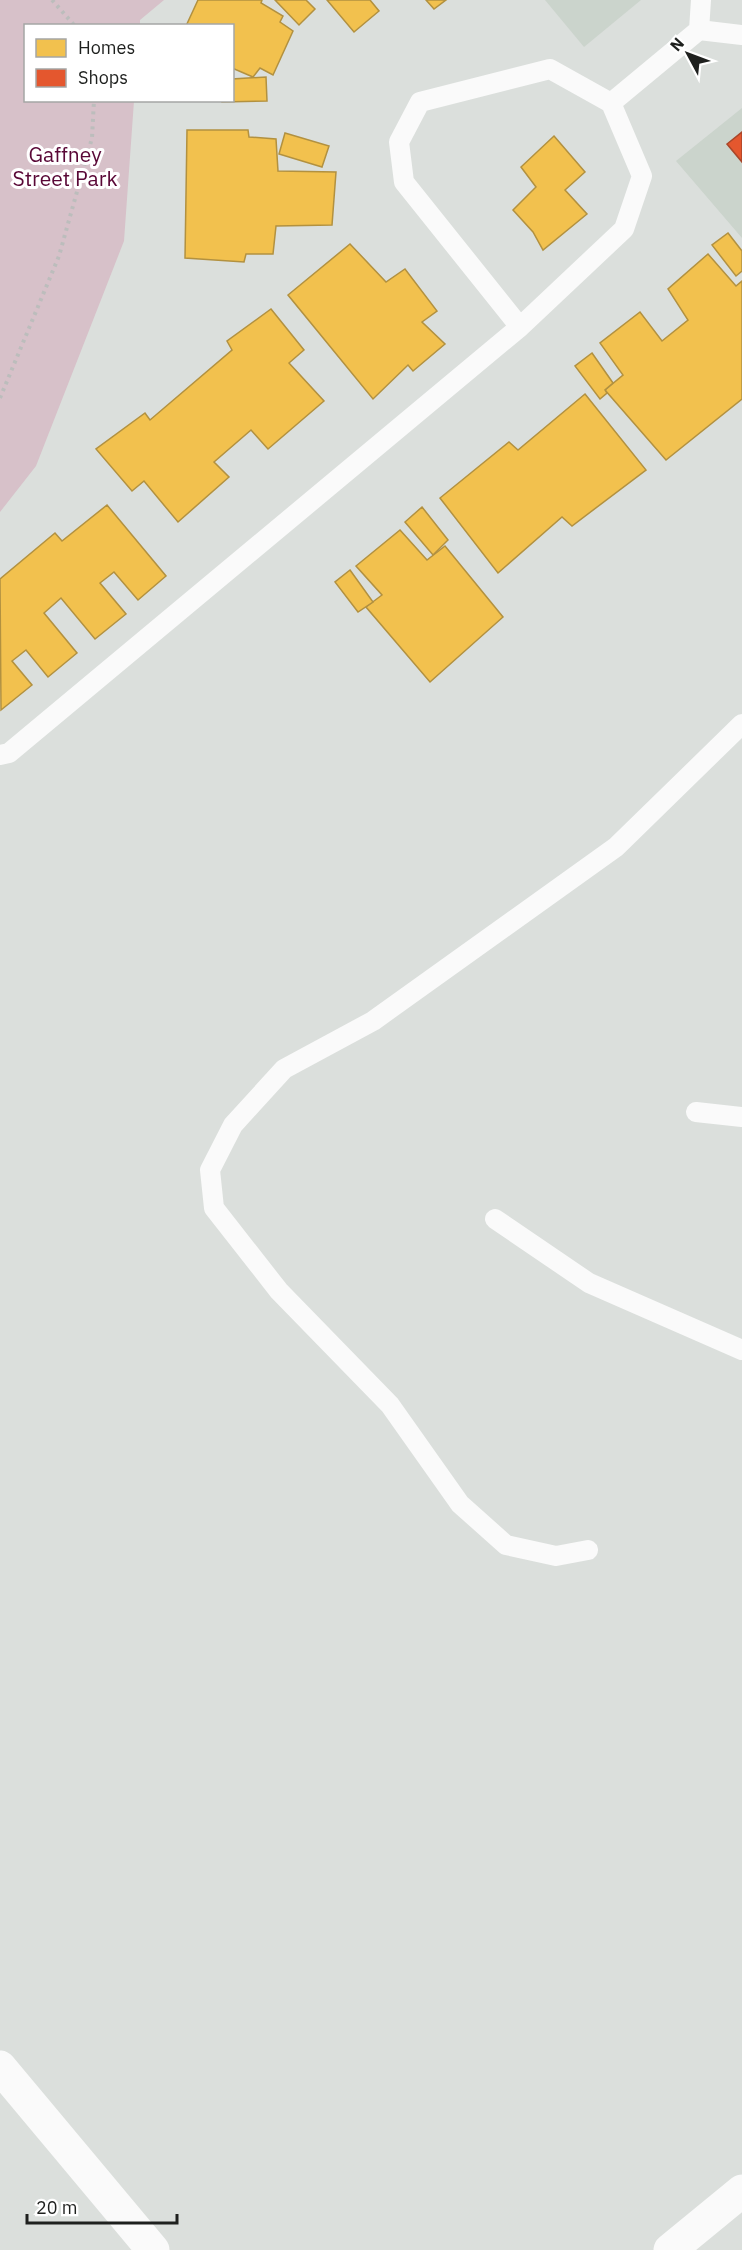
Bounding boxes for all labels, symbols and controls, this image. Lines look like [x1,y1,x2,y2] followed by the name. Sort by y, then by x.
[24,24,234,102] legend
[658,24,718,84] north arrow
[665,33,688,55] text: N
[78,36,135,59] text: Homes
[78,66,128,89] text: Shops
[12,140,118,192] park label: Gaffney Street Park
[27,2187,177,2225] scale bar
[36,2196,78,2219] text: 20 m

